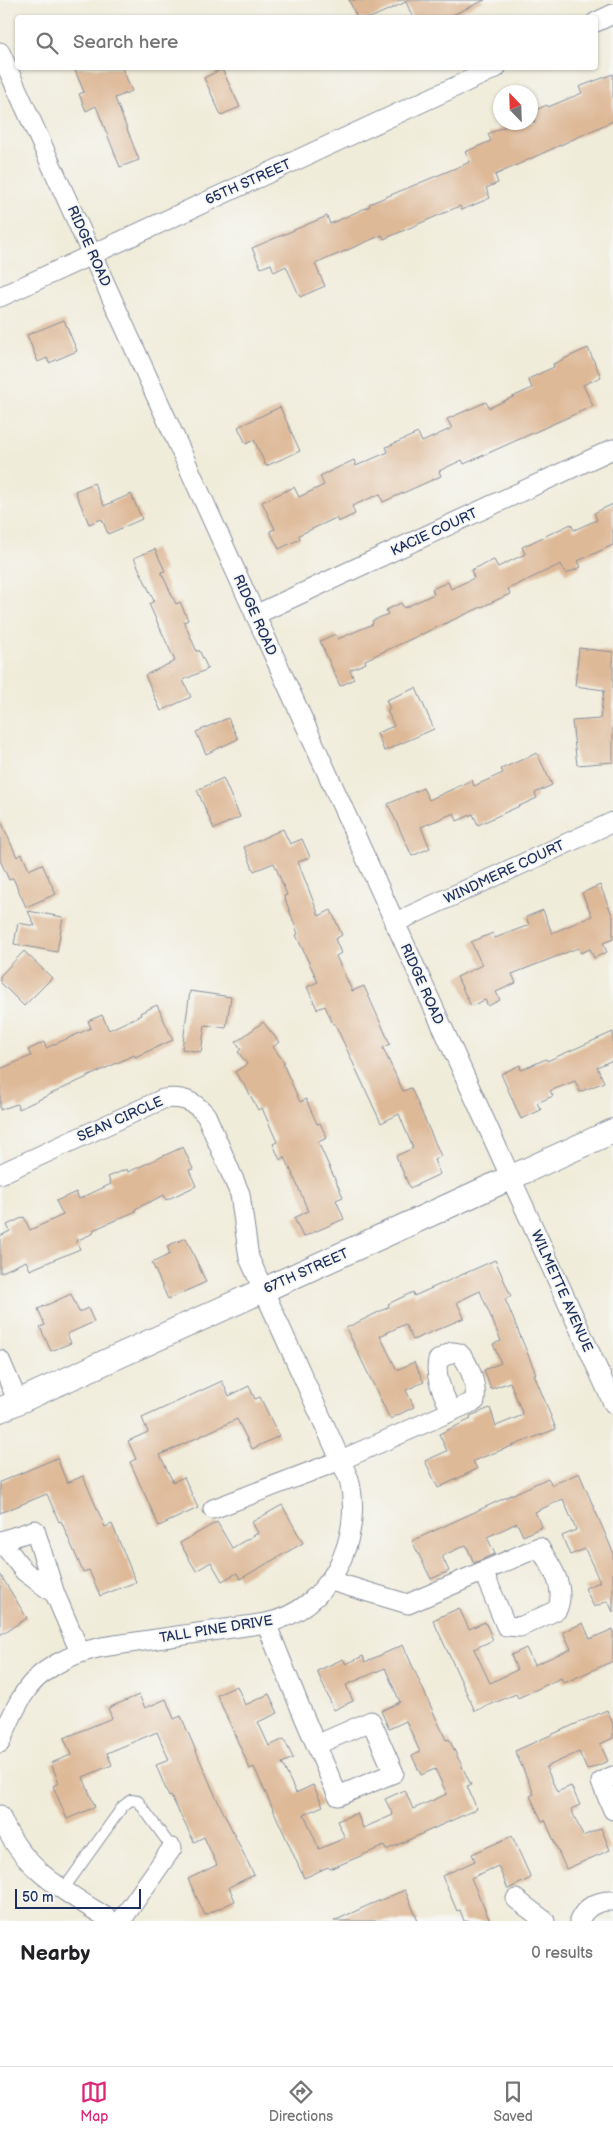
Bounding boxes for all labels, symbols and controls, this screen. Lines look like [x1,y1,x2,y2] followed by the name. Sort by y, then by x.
[15,15,598,70] search box
[33,29,61,57] icon: search
[73,31,178,54] text: Search here
[493,85,538,130] north arrow
[202,155,294,209] street label: 65TH STREET
[64,203,114,289] street label: RIDGE ROAD
[388,504,481,560] street label: KACIE COURT
[230,572,280,658] street label: RIDGE ROAD
[441,836,568,907] street label: WINDMERE COURT
[397,941,447,1027] street label: RIDGE ROAD
[74,1093,166,1145] street label: SEAN CIRCLE
[527,1227,597,1355] street label: WILMETTE AVENUE
[261,1244,352,1297] street label: 67TH STREET
[158,1612,274,1646] street label: TALL PINE DRIVE
[15,1886,141,1909] scale bar
[22,1889,54,1906] text: 50 m
[20,1941,90,1966] text: Nearby
[531,1944,593,1963] text: 0 results
[80,2078,108,2125] tab: Map
[269,2078,333,2125] tab: Directions
[493,2078,533,2125] tab: Saved

